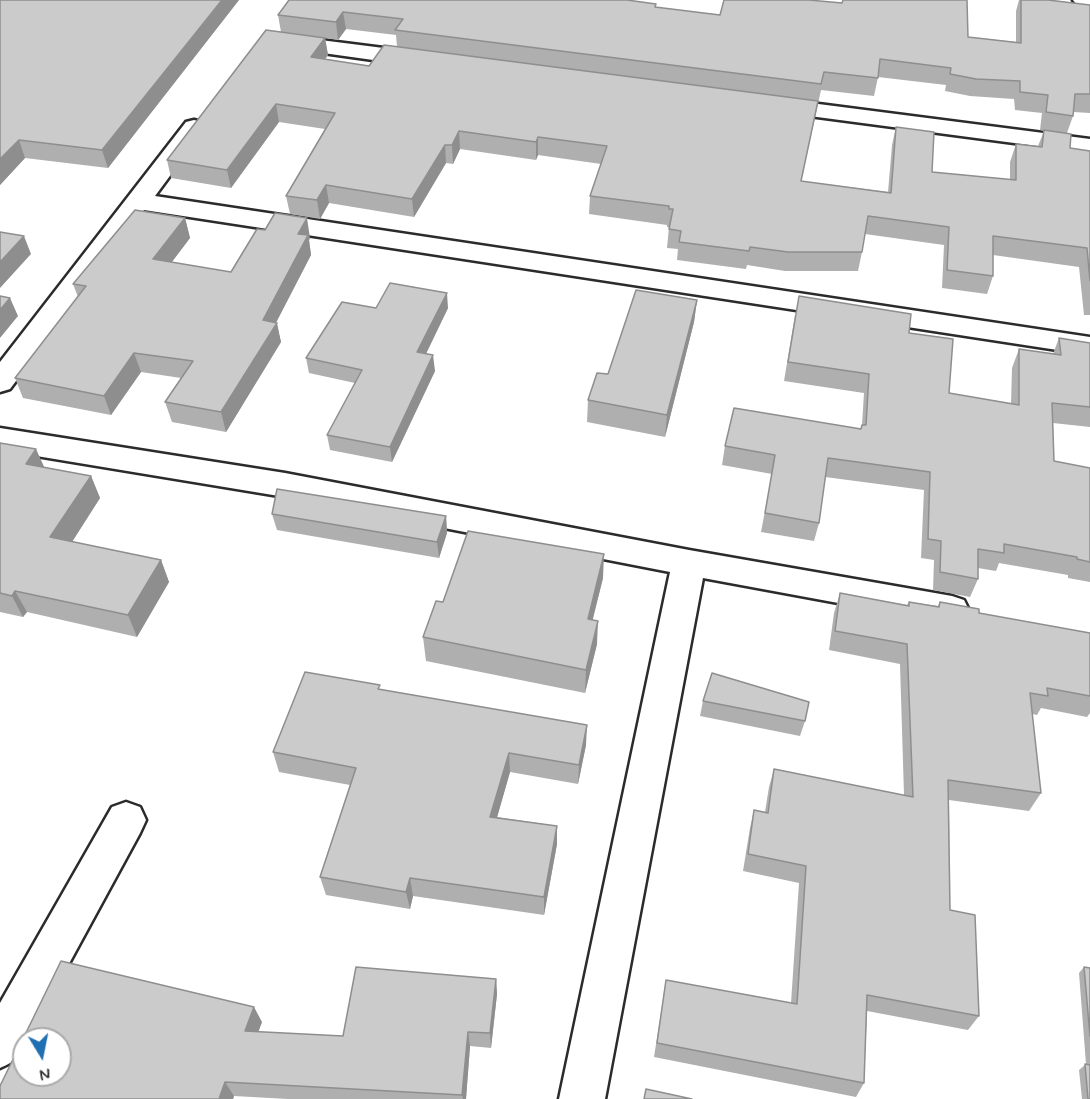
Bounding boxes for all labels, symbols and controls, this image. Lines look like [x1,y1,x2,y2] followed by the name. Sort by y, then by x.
[12,1027,72,1087] north arrow
[38,1062,52,1085] text: N

